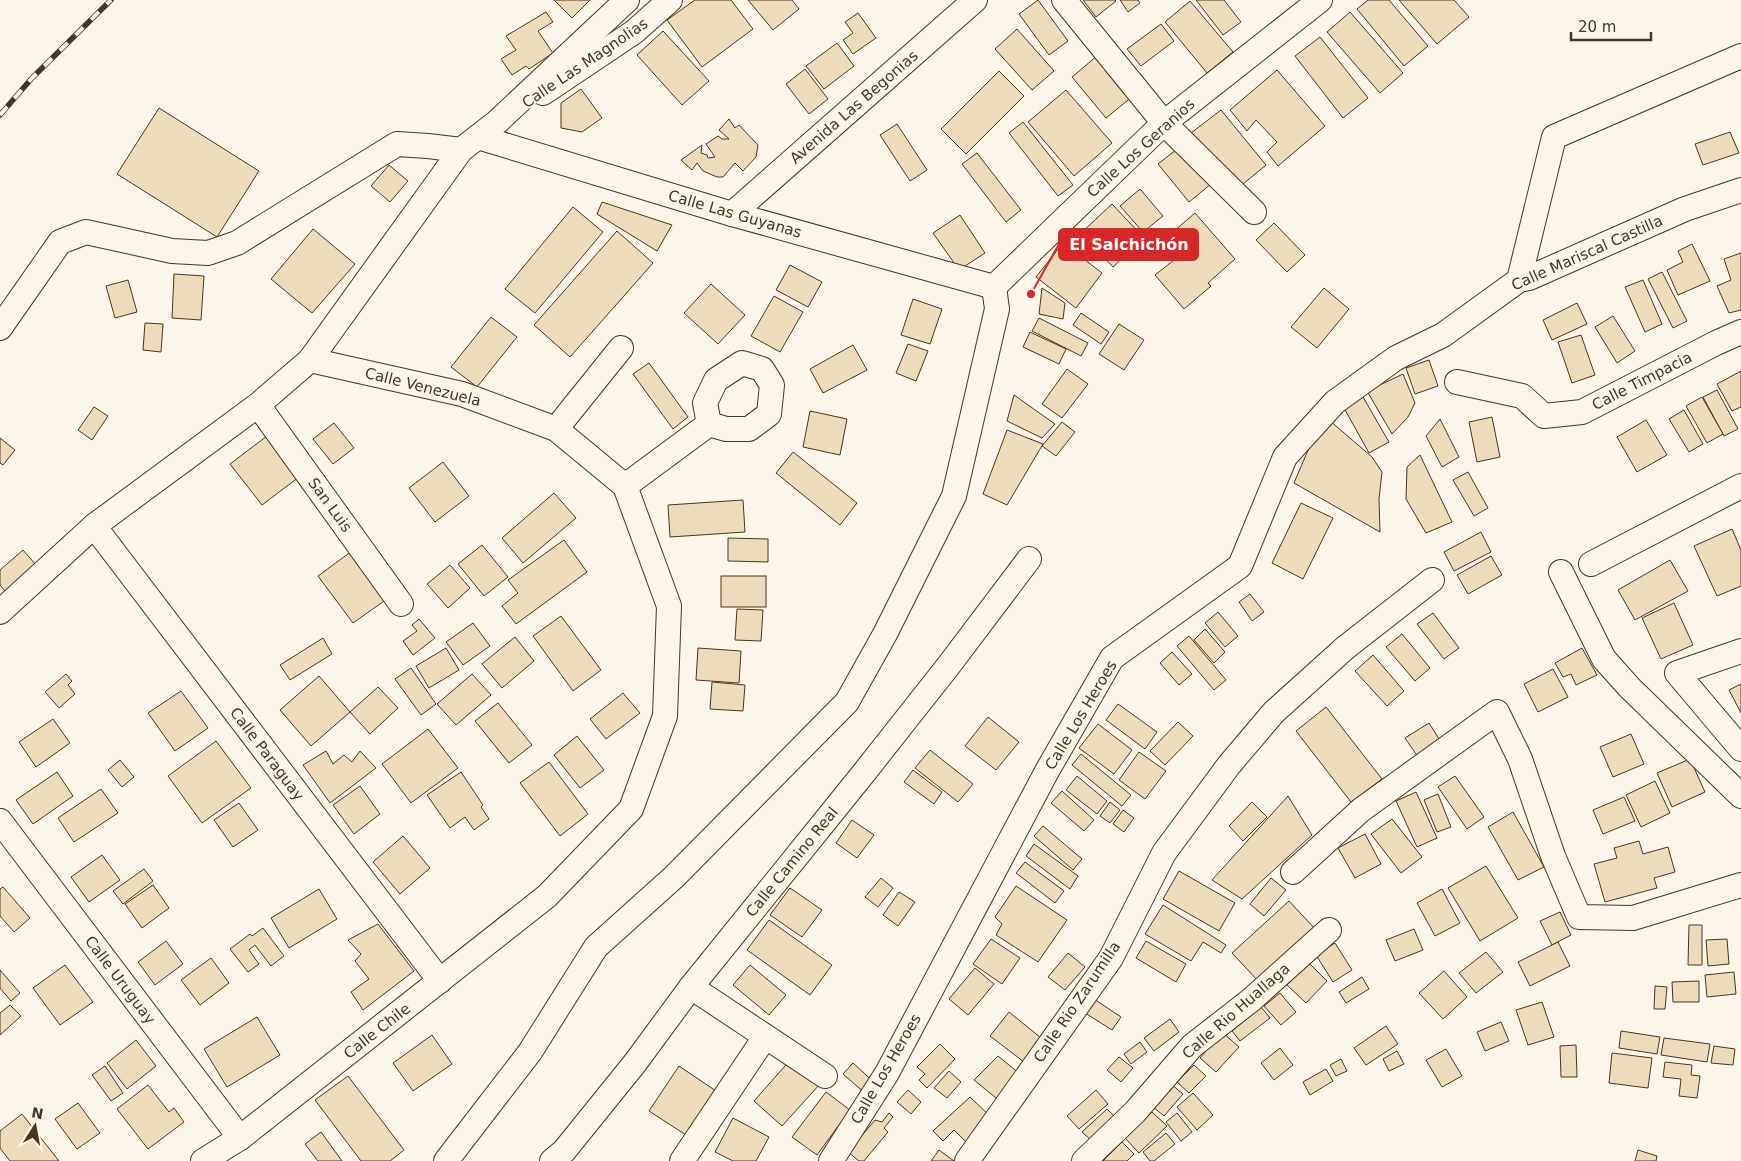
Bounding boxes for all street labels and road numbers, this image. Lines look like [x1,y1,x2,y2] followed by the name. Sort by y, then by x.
[519,14,651,112] street label: Calle Las Magnolias
[786,46,922,167] street label: Avenida Las Begonias
[1083,95,1199,201] street label: Calle Los Geranios
[666,186,804,242] street label: Calle Las Guyanas
[1509,211,1665,295] street label: Calle Mariscal Castilla
[1589,348,1695,414] street label: Calle Timpacia
[363,364,483,410] street label: Calle Venezuela
[304,474,356,536] street label: San Luis
[1041,657,1121,773] street label: Calle Los Heroes
[226,704,308,804] street label: Calle Paraguay
[742,803,842,921] street label: Calle Camino Real
[81,932,159,1028] street label: Calle Uruguay
[1030,938,1124,1066] street label: Calle Rio Zarumilla
[1178,959,1294,1063] street label: Calle Rio Huallaga
[340,999,414,1063] street label: Calle Chile
[847,1010,925,1127] street label: Calle Los Heroes

